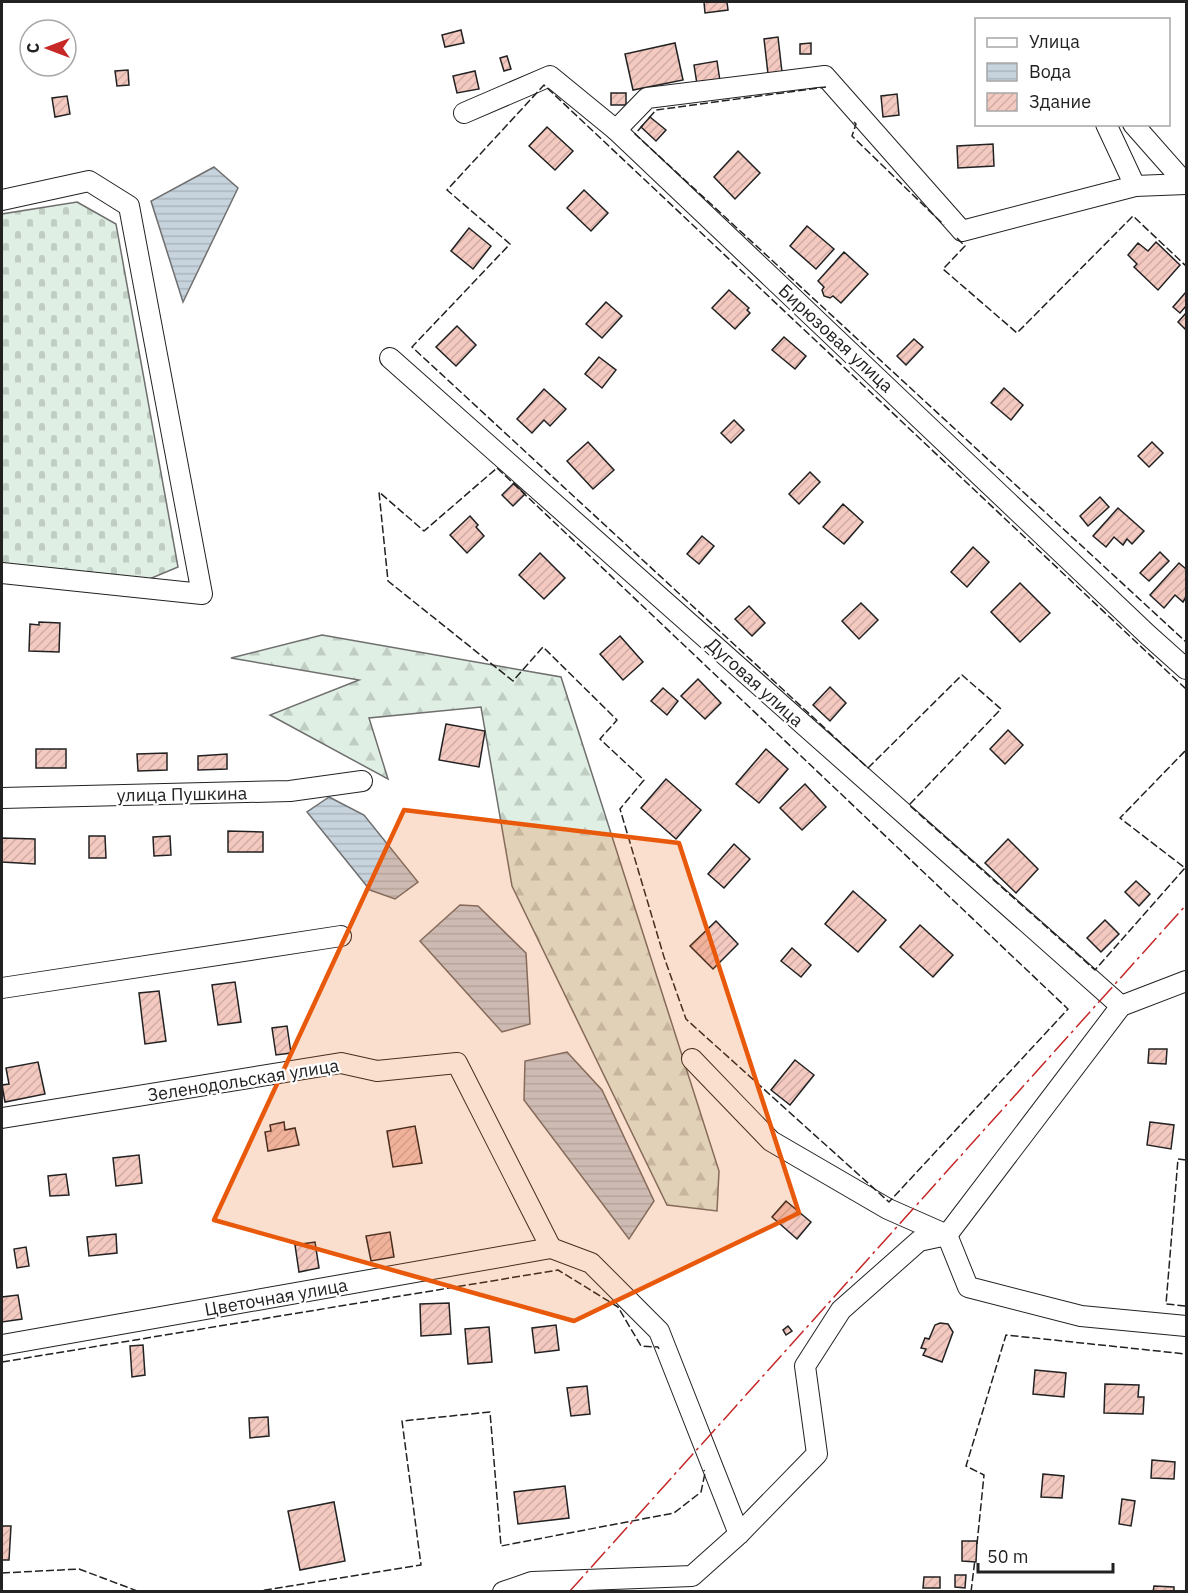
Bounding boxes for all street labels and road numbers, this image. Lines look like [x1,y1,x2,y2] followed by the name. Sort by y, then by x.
[774,279,899,397] street label: Бирюзовая улица
[702,632,809,732] street label: Дуговая улица
[117,781,248,807] street label: улица Пушкина
[146,1053,341,1107] street label: Зеленодольская улица
[203,1273,350,1321] street label: Цветочная улица

